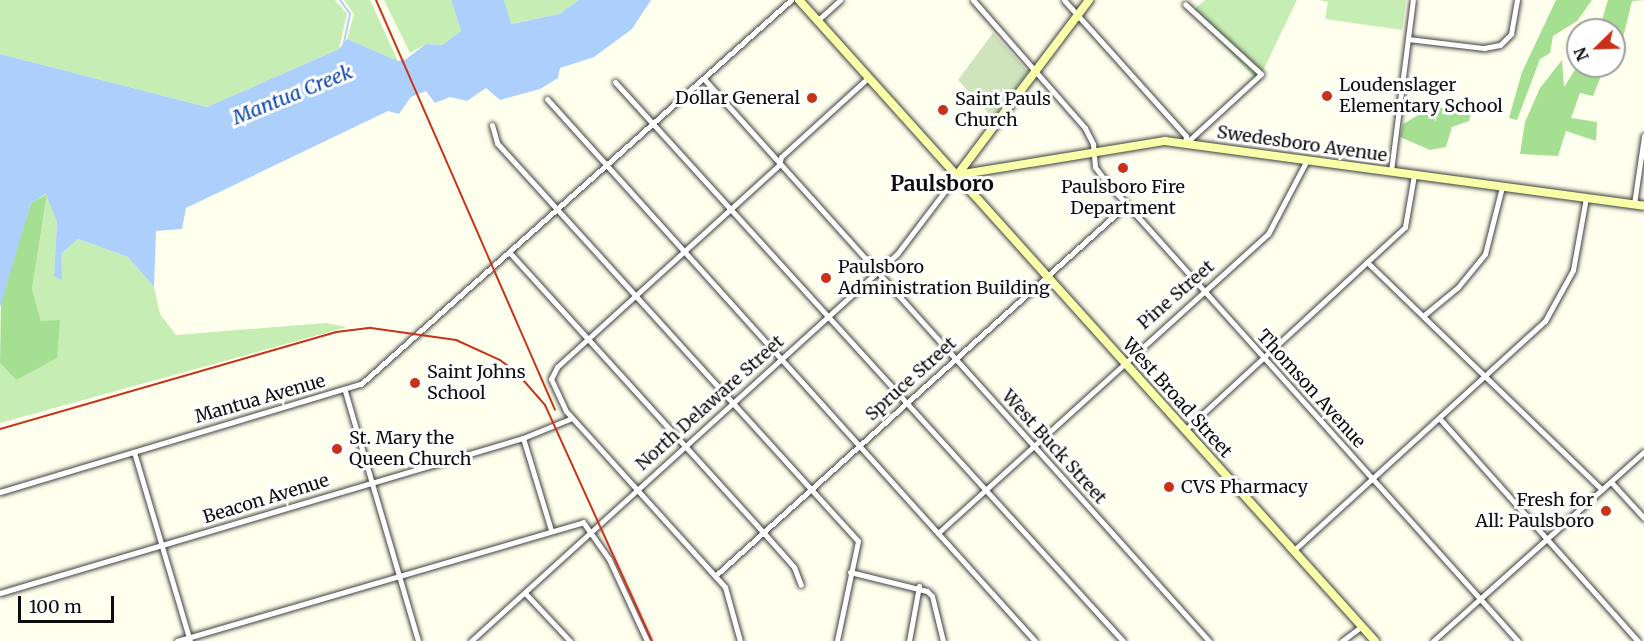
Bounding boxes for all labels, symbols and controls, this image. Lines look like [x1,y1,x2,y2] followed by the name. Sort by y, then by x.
[1566,18,1626,78] north arrow
[1570,45,1593,64] text: N
[228,59,356,129] water label: Mantua Creek
[1339,75,1503,118] place label: Loudenslager Elementary School
[675,87,800,109] place label: Dollar General
[955,89,1051,132] place label: Saint Pauls Church
[1320,89,1334,103] marker: Loudenslager Elementary School
[805,91,819,105] marker: Dollar General
[936,103,950,117] marker: Saint Pauls Church
[1216,121,1388,167] street label: Swedesboro Avenue
[1116,161,1130,175] marker: Paulsboro Fire Department
[890,171,994,197] district label: Paulsboro
[1061,177,1185,219] place label: Paulsboro Fire Department
[1133,256,1219,334] street label: Pine Street
[838,257,1050,300] place label: Paulsboro Administration Building
[819,271,833,285] marker: Paulsboro Administration Building
[1252,325,1370,453] street label: Thomson Avenue
[632,331,788,475] street label: North Delaware Street
[861,333,961,425] street label: Spruce Street
[1118,334,1236,462] street label: West Broad Street
[427,362,526,404] place label: Saint Johns School
[192,370,328,428] street label: Mantua Avenue
[408,376,422,390] marker: Saint Johns School
[997,385,1111,509] street label: West Buck Street
[349,428,472,470] place label: St. Mary the Queen Church
[330,442,344,456] marker: St. Mary the Queen Church
[200,470,332,528] street label: Beacon Avenue
[1181,476,1308,498] place label: CVS Pharmacy
[1162,480,1176,494] marker: CVS Pharmacy
[1475,490,1594,532] place label: Fresh for All: Paulsboro
[1599,504,1613,518] marker: Fresh for All: Paulsboro
[21,584,117,622] scale bar
[29,595,82,618] text: 100 m

